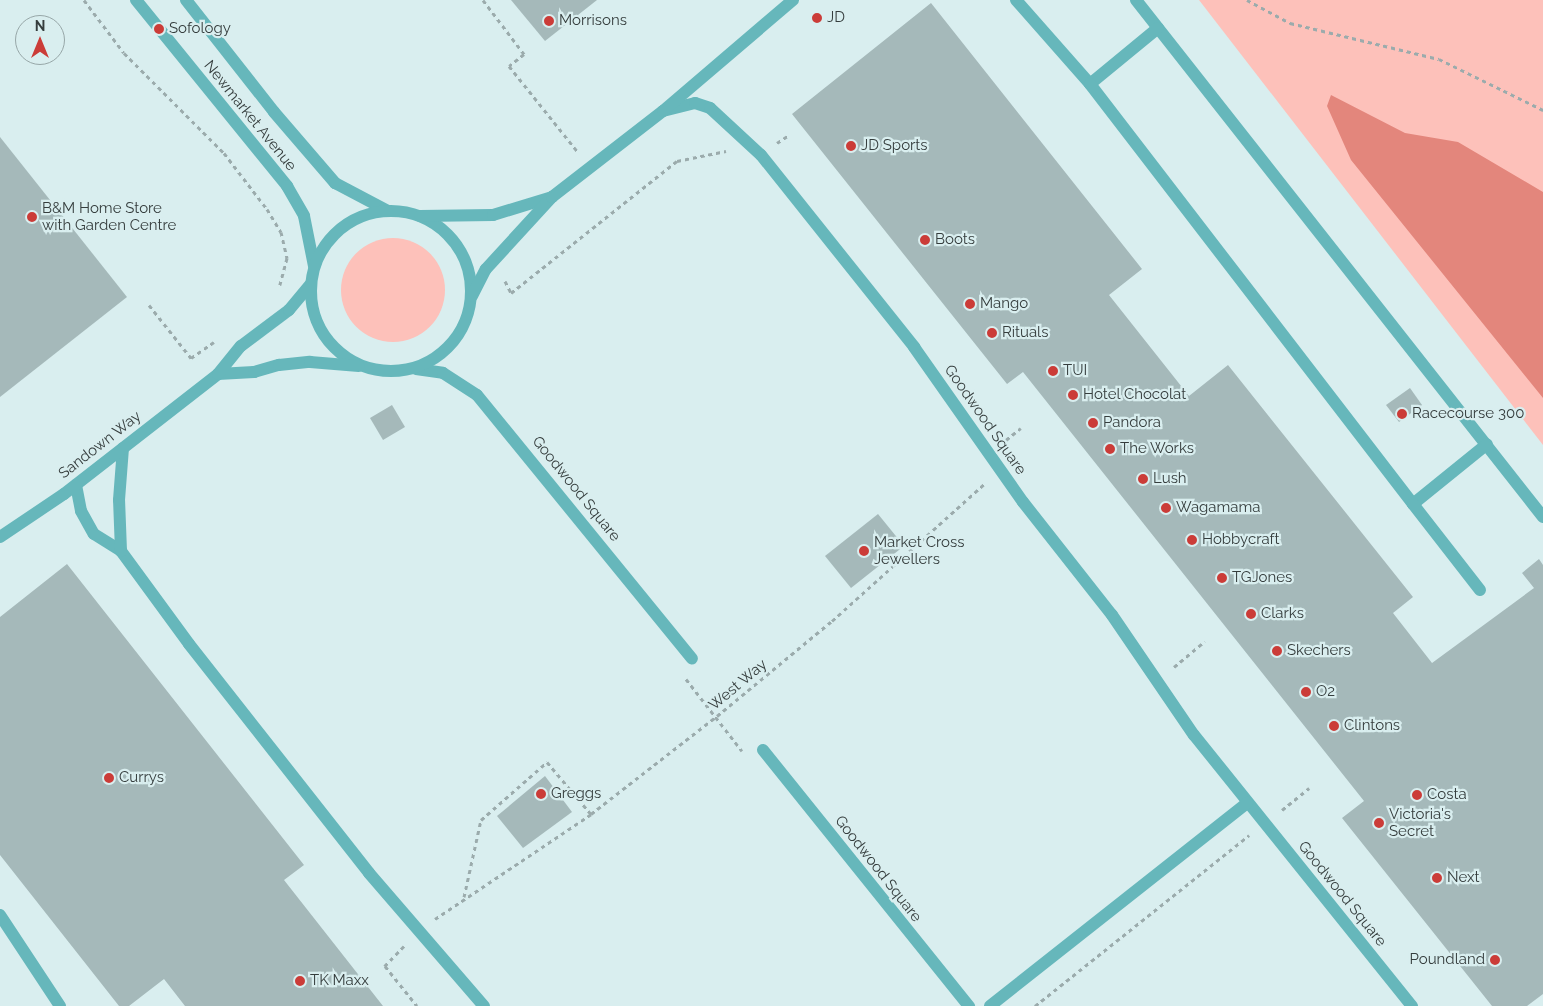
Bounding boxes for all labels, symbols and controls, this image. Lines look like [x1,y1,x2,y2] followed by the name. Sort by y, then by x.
[827,9,845,27] place label: JD
[559,12,627,30] place label: Morrisons
[811,12,823,24] marker: JD
[15,15,65,65] north arrow
[543,15,555,27] marker: Morrisons
[35,18,45,34] text: N
[169,20,231,38] place label: Sofology
[153,23,165,35] marker: Sofology
[200,57,300,175] street label: Newmarket Avenue
[861,137,928,155] place label: JD Sports
[845,140,857,152] marker: JD Sports
[42,199,176,234] place label: B&M Home Store with Garden Centre
[26,211,38,223] marker: B&M Home Store with Garden Centre
[935,231,975,249] place label: Boots
[919,234,931,246] marker: Boots
[980,295,1028,313] place label: Mango
[964,298,976,310] marker: Mango
[1002,324,1048,342] place label: Rituals
[986,327,998,339] marker: Rituals
[940,362,1030,478] street label: Goodwood Square
[1063,362,1087,380] place label: TUI
[1047,365,1059,377] marker: TUI
[1083,386,1187,404] place label: Hotel Chocolat
[1067,389,1079,401] marker: Hotel Chocolat
[1412,405,1524,423] place label: Racecourse 300
[55,407,145,483] street label: Sandown Way
[1396,408,1408,420] marker: Racecourse 300
[1103,414,1161,432] place label: Pandora
[1087,417,1099,429] marker: Pandora
[528,433,624,545] street label: Goodwood Square
[1120,440,1195,458] place label: The Works
[1104,443,1116,455] marker: The Works
[1153,470,1187,488] place label: Lush
[1137,473,1149,485] marker: Lush
[1176,499,1260,517] place label: Wagamama
[1160,502,1172,514] marker: Wagamama
[1202,531,1280,549] place label: Hobbycraft
[874,533,964,568] place label: Market Cross Jewellers
[1186,534,1198,546] marker: Hobbycraft
[858,545,870,557] marker: Market Cross Jewellers
[1232,569,1292,587] place label: TGJones
[1216,572,1228,584] marker: TGJones
[1261,605,1304,623] place label: Clarks
[1245,608,1257,620] marker: Clarks
[1287,642,1351,660] place label: Skechers
[1271,645,1283,657] marker: Skechers
[705,655,771,715] street label: West Way
[1316,683,1335,701] place label: O2
[1300,686,1312,698] marker: O2
[1344,717,1400,735] place label: Clintons
[1328,720,1340,732] marker: Clintons
[119,769,164,787] place label: Currys
[103,772,115,784] marker: Currys
[551,785,601,803] place label: Greggs
[1427,786,1467,804] place label: Costa
[535,788,547,800] marker: Greggs
[1411,789,1423,801] marker: Costa
[1389,805,1451,840] place label: Victoria's Secret
[831,812,925,926] street label: Goodwood Square
[1373,817,1385,829] marker: Victoria's Secret
[1294,838,1390,950] street label: Goodwood Square
[1447,869,1480,887] place label: Next
[1431,872,1443,884] marker: Next
[1410,951,1485,969] place label: Poundland
[1489,954,1501,966] marker: Poundland
[310,972,369,990] place label: TK Maxx
[294,975,306,987] marker: TK Maxx

